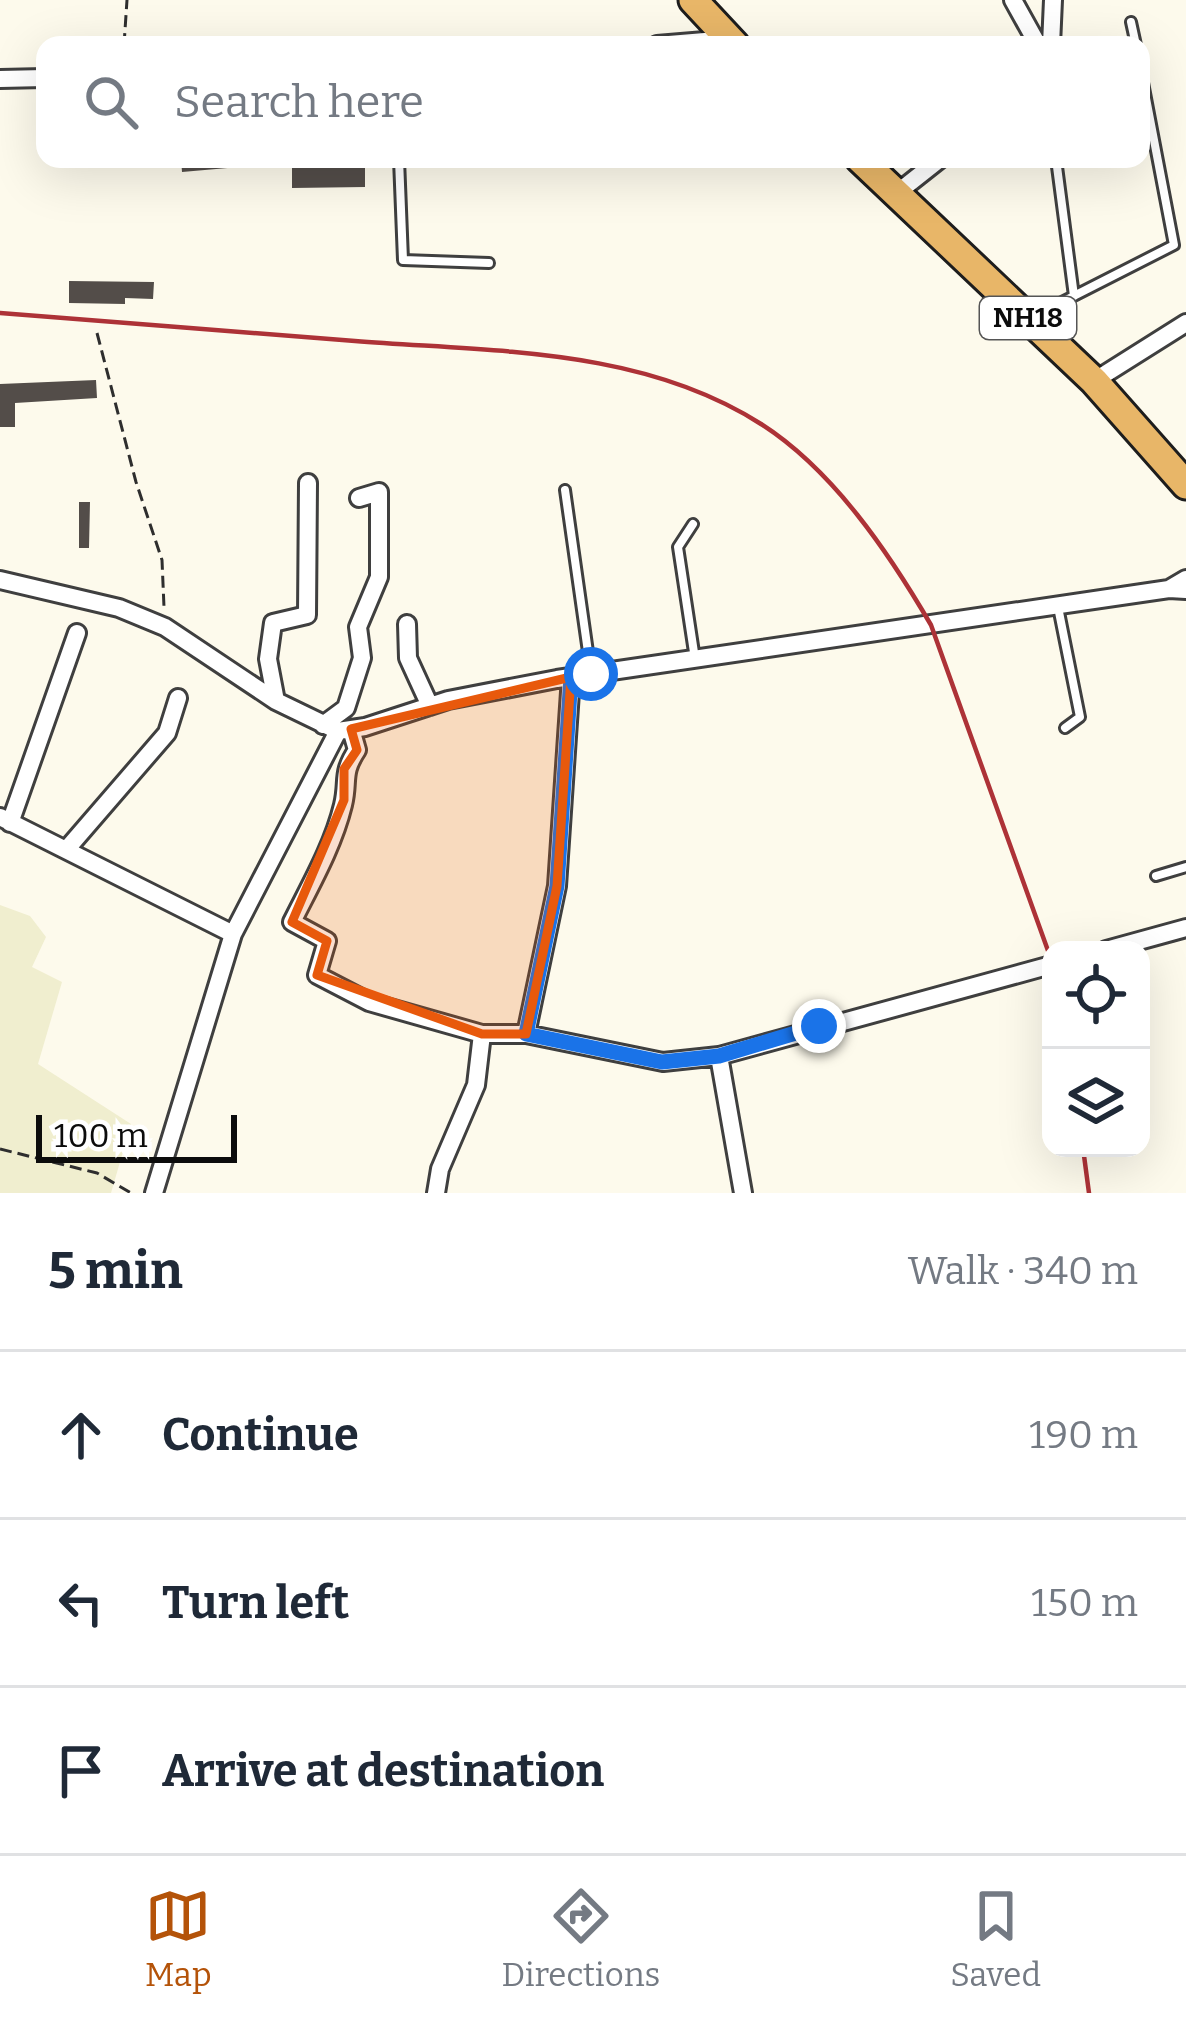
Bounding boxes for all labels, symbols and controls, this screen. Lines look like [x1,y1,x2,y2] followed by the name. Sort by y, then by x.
[36,36,1150,168] search box
[78,69,144,135] icon: search
[174,75,424,129] text: Search here
[980,297,1076,339] road number: NH18
[564,647,618,701] route start
[1042,941,1150,1157] map controls
[1042,941,1150,1049] button: locate
[792,999,846,1053] route end
[1042,1049,1150,1157] button: layers
[36,1109,237,1162] scale bar
[54,1116,148,1156] text: 100 m
[48,1240,183,1302] text: 5 min
[908,1248,1138,1294] text: Walk · 340 m
[48,1402,114,1468] icon: ahead
[162,1408,359,1462] text: Continue
[1029,1412,1138,1458] text: 190 m
[48,1570,114,1636] icon: left
[162,1576,349,1630] text: Turn left
[1031,1580,1138,1626] text: 150 m
[48,1738,114,1804] icon: arrive
[162,1744,604,1798] text: Arrive at destination
[145,1883,212,1995] tab: Map
[502,1883,660,1995] tab: Directions
[950,1883,1041,1995] tab: Saved

